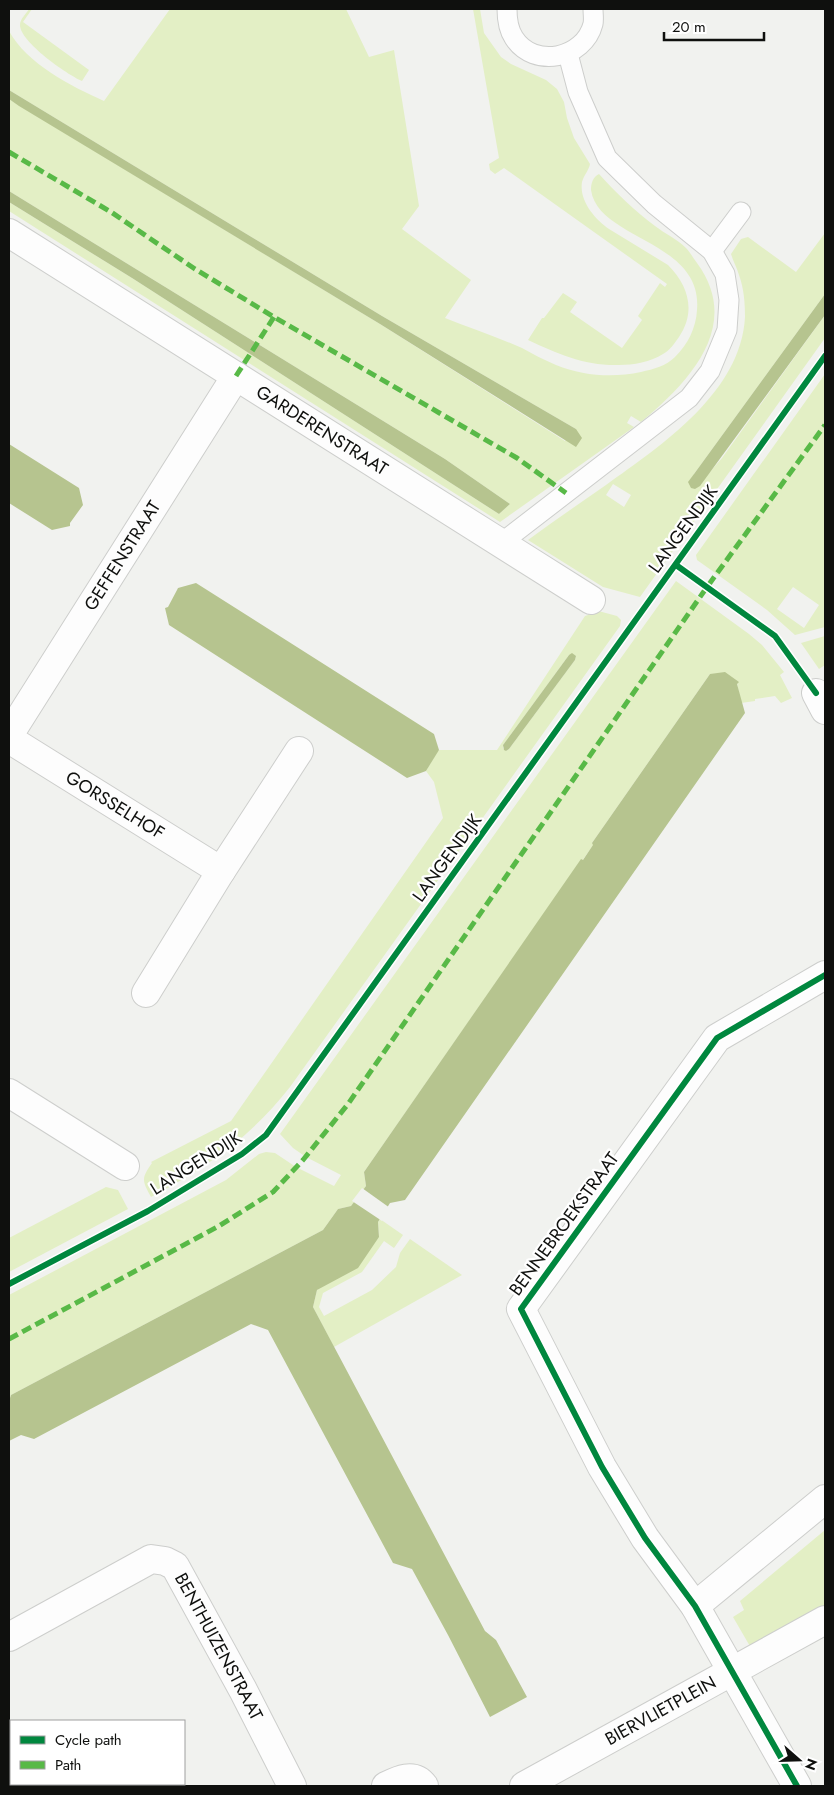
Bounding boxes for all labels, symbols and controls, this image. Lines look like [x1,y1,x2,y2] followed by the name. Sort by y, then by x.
[664,10,764,42] scale bar
[672,16,706,38] text: 20 m
[251,379,393,482] street label: GARDERENSTRAAT
[642,479,724,578] street label: LANGENDIJK
[78,495,167,616] street label: GEFFENSTRAAT
[61,764,170,846] street label: GORSSELHOF
[406,808,488,907] street label: LANGENDIJK
[145,1124,247,1201] street label: LANGENDIJK
[503,1146,625,1301] street label: BENNEBROEKSTRAAT
[168,1568,270,1725] street label: BENTHUIZENSTRAAT
[600,1669,721,1752] street label: BIERVLIETPLEIN
[10,1720,185,1785] legend
[55,1729,122,1751] text: Cycle path
[774,1735,824,1785] north arrow
[55,1754,81,1776] text: Path
[800,1756,823,1773] text: N

